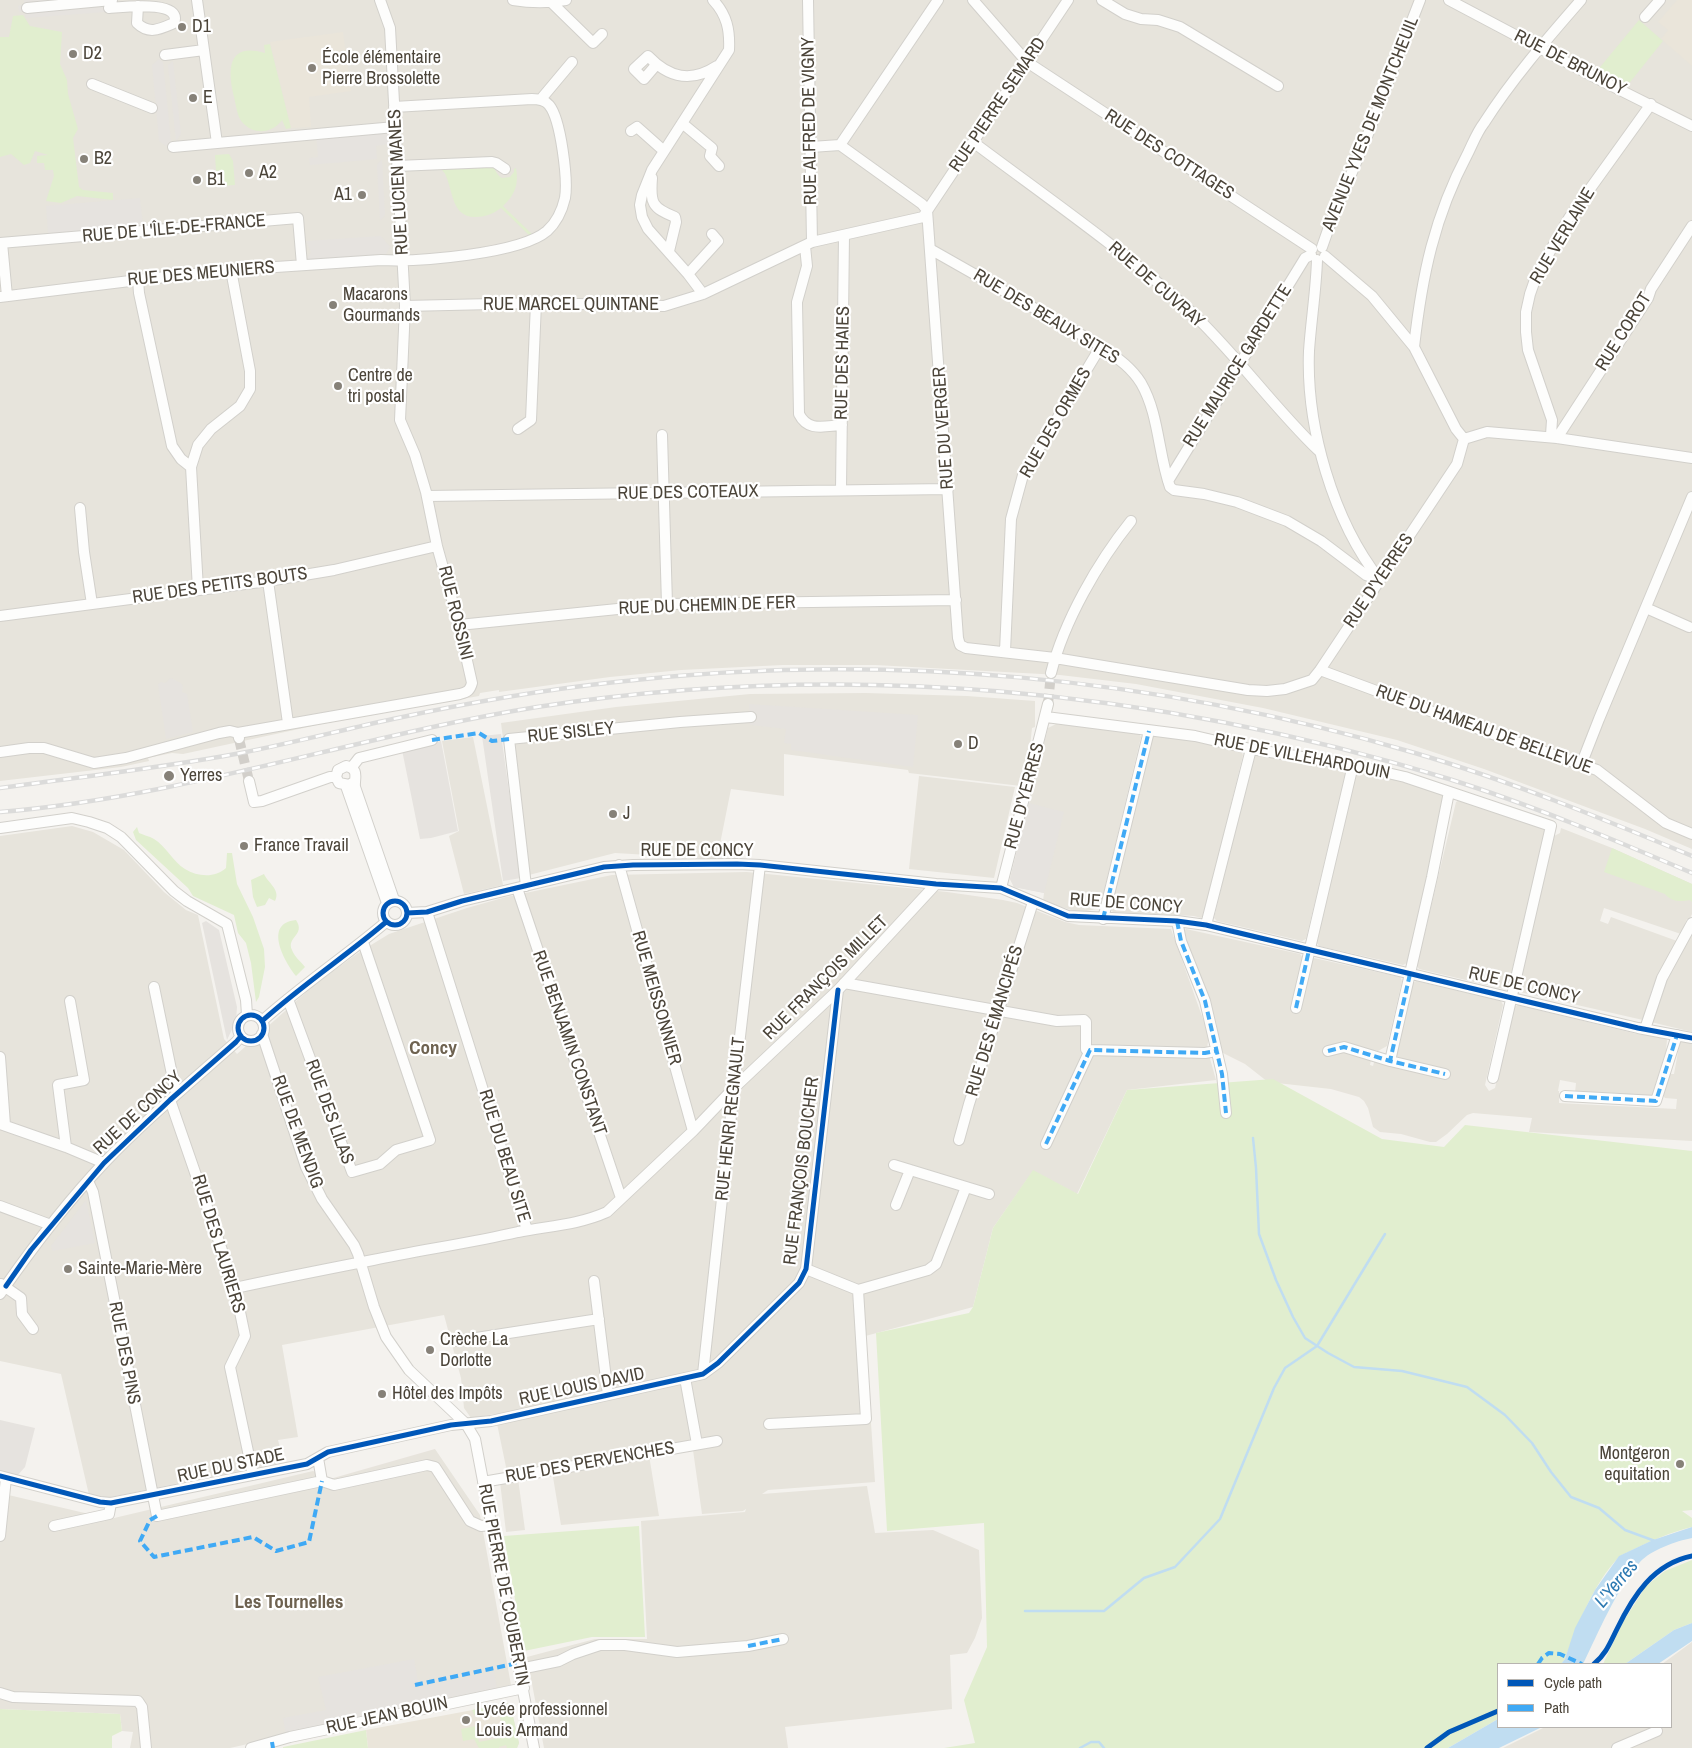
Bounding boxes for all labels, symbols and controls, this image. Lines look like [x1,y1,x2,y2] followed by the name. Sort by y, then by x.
[1318,14,1424,234] street label: AVENUE YVES DE MONTCHEUIL
[192,16,211,38] place label: D1
[176,21,188,33] marker: D1
[1510,25,1630,101] street label: RUE DE BRUNOY
[945,34,1051,176] street label: RUE PIERRE SEMARD
[798,37,822,205] street label: RUE ALFRED DE VIGNY
[83,43,102,65] place label: D2
[322,47,441,90] place label: École élémentaire Pierre Brossolette
[67,48,79,60] marker: D2
[306,62,318,74] marker: École élémentaire Pierre Brossolette
[203,87,213,109] place label: E
[187,92,199,104] marker: E
[1100,105,1238,205] street label: RUE DES COTTAGES
[384,109,414,255] street label: RUE LUCIEN MANES
[94,148,112,170] place label: B2
[78,153,90,165] marker: B2
[259,162,277,184] place label: A2
[243,167,255,179] marker: A2
[207,169,225,191] place label: B1
[191,174,203,186] marker: B1
[334,184,352,206] place label: A1
[1526,184,1600,288] street label: RUE VERLAINE
[356,189,368,201] marker: A1
[81,210,267,248] street label: RUE DE L'ÎLE-DE-FRANCE
[1104,237,1208,333] street label: RUE DE CUVRAY
[127,257,275,291] street label: RUE DES MEUNIERS
[969,265,1123,369] street label: RUE DES BEAUX SITES
[1179,281,1297,451] street label: RUE MAURICE GARDETTE
[343,284,420,326] place label: Macarons Gourmands
[1591,289,1657,375] street label: RUE COROT
[483,294,659,316] street label: RUE MARCEL QUINTANE
[327,299,339,311] marker: Macarons Gourmands
[831,306,855,420] street label: RUE DES HAIES
[1016,364,1096,482] street label: RUE DES ORMES
[348,365,413,408] place label: Centre de tri postal
[929,366,959,490] street label: RUE DU VERGER
[332,380,344,392] marker: Centre de tri postal
[617,481,759,505] street label: RUE DES COTEAUX
[1339,530,1419,632] street label: RUE D'YERRES
[131,563,309,609] street label: RUE DES PETITS BOUTS
[433,564,477,662] street label: RUE ROSSINI
[618,592,796,620] street label: RUE DU CHEMIN DE FER
[1373,681,1595,779] street label: RUE DU HAMEAU DE BELLEVUE
[527,718,615,748] street label: RUE SISLEY
[1212,729,1392,785] street label: RUE DE VILLEHARDOUIN
[968,733,979,755] place label: D
[952,738,964,750] marker: D
[1000,740,1050,852] street label: RUE D'YERRES
[180,765,222,787] place label: Yerres
[162,769,176,783] marker: Yerres
[623,803,630,825] place label: J
[607,808,619,820] marker: J
[254,835,349,857] place label: France Travail
[238,840,250,852] marker: France Travail
[640,840,754,862] street label: RUE DE CONCY
[1069,889,1183,919] street label: RUE DE CONCY
[759,911,893,1045] street label: RUE FRANÇOIS MILLET
[627,928,685,1068] street label: RUE MEISSONNIER
[962,943,1028,1099] street label: RUE DES ÉMANCIPÉS
[527,948,611,1138] street label: RUE BENJAMIN CONSTANT
[1466,963,1582,1009] street label: RUE DE CONCY
[712,1036,750,1202] street label: RUE HENRI REGNAULT
[409,1038,457,1060] district label: Concy
[300,1057,358,1167] street label: RUE DES LILAS
[89,1067,187,1159] street label: RUE DE CONCY
[267,1072,327,1192] street label: RUE DE MENDIG
[780,1076,824,1266] street label: RUE FRANÇOIS BOUCHER
[474,1087,534,1225] street label: RUE DU BEAU SITE
[187,1172,249,1316] street label: RUE DES LAURIERS
[78,1258,202,1280] place label: Sainte-Marie-Mère
[62,1263,74,1275] marker: Sainte-Marie-Mère
[103,1300,145,1406] street label: RUE DES PINS
[440,1329,508,1372] place label: Crèche La Dorlotte
[424,1344,436,1356] marker: Crèche La Dorlotte
[517,1363,647,1411] street label: RUE LOUIS DAVID
[392,1383,503,1405] place label: Hôtel des Impôts
[376,1388,388,1400] marker: Hôtel des Impôts
[504,1438,676,1488] street label: RUE DES PERVENCHES
[1599,1443,1670,1486] place label: Montgeron equitation
[176,1444,286,1488] street label: RUE DU STADE
[1674,1458,1686,1470] marker: Montgeron equitation
[473,1482,533,1688] street label: RUE PIERRE DE COUBERTIN
[1590,1555,1644,1613] water label: L'Yerres
[235,1592,343,1614] district label: Les Tournelles
[1497,1663,1672,1728] legend
[1544,1672,1602,1693] text: Cycle path
[324,1693,450,1739] street label: RUE JEAN BOUIN
[1544,1697,1569,1718] text: Path
[476,1699,608,1742] place label: Lycée professionnel Louis Armand
[460,1714,472,1726] marker: Lycée professionnel Louis Armand

